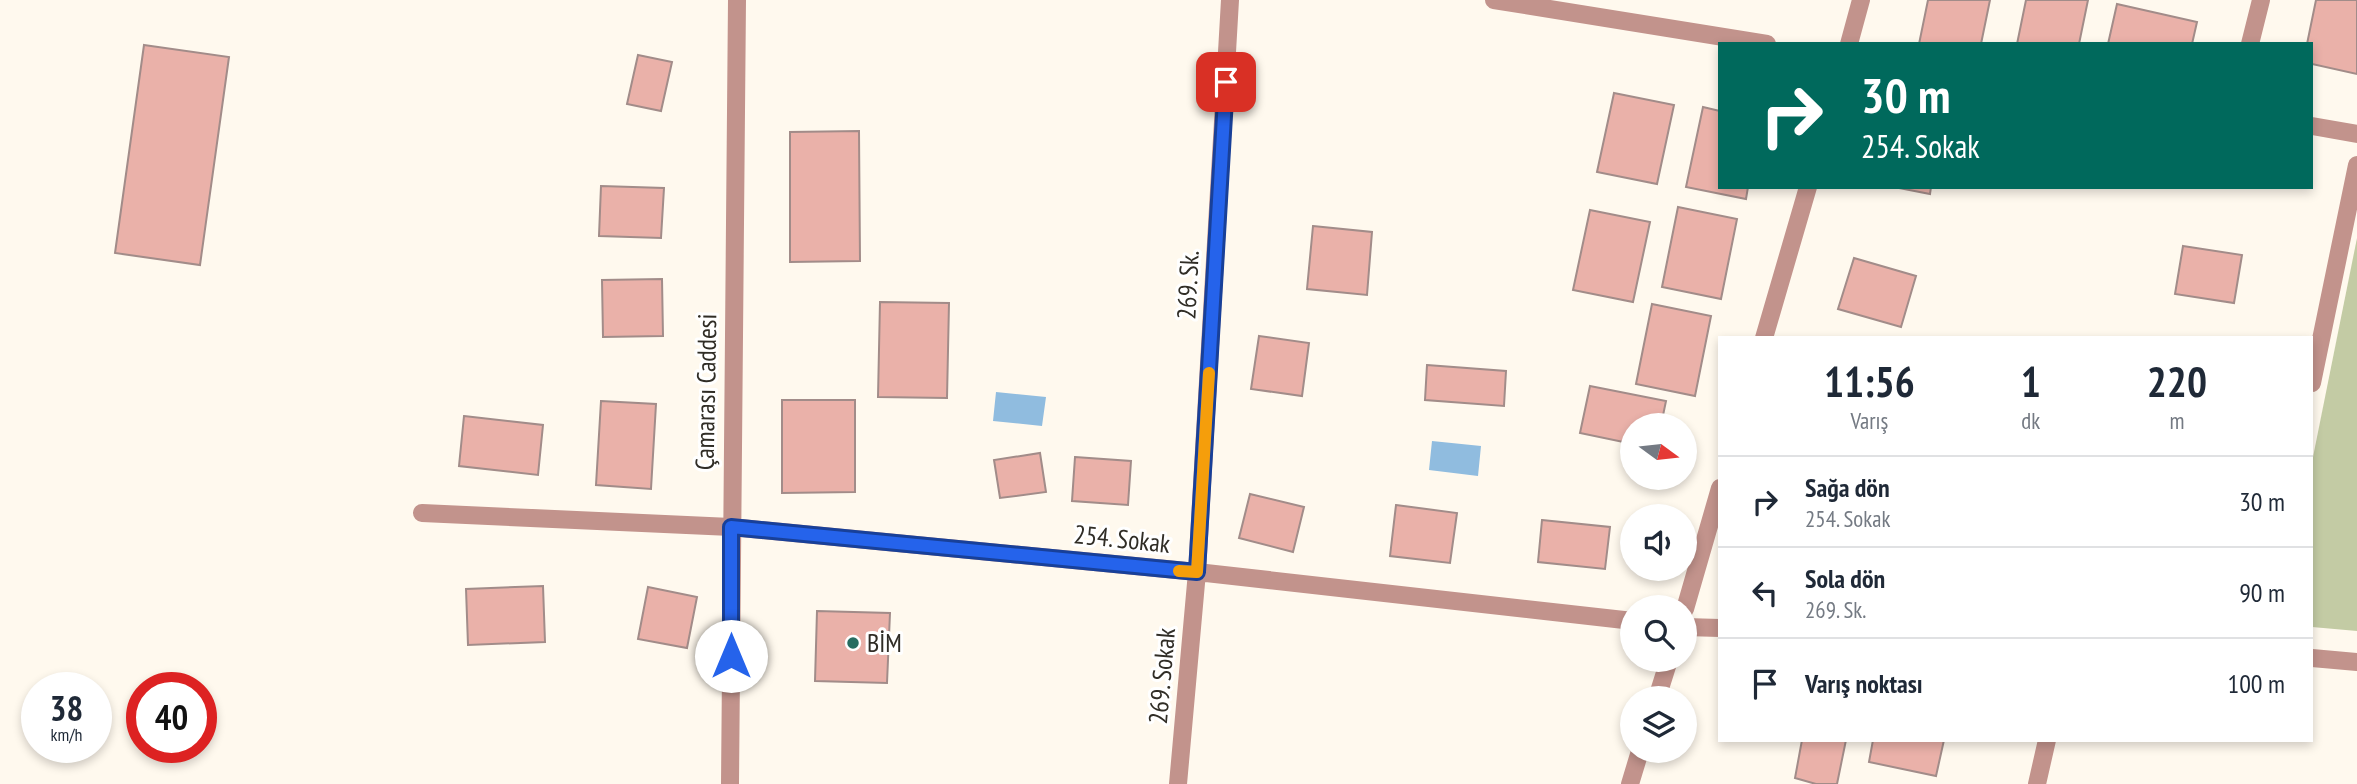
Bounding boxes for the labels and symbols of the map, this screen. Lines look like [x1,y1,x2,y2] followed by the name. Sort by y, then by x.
[1196,52,1256,112] pin
[1169,249,1206,320] street label: 269. Sk.
[688,314,723,470] street label: Çamarası Caddesi
[1620,413,1698,490] north arrow
[1072,517,1172,560] street label: 254. Sokak
[694,619,768,693] position arrow
[867,626,902,659] place label: BİM
[1141,626,1182,725] street label: 269. Sokak
[845,635,861,651] marker: BİM
[126,672,217,763] speed limit sign: 40

